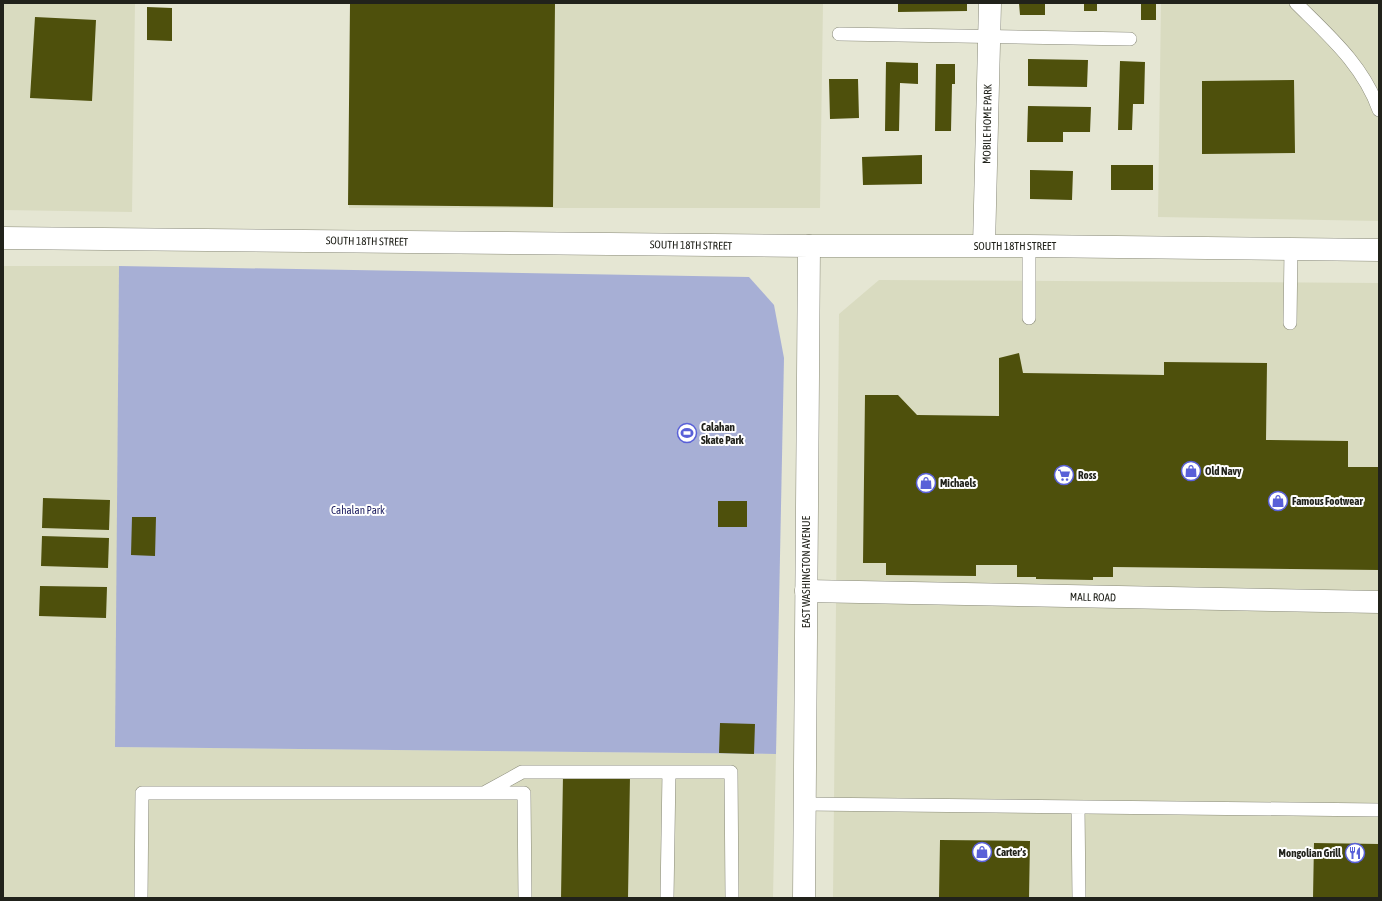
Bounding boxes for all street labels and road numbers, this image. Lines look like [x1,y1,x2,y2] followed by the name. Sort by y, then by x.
[980,83,994,164] street label: MOBILE HOME PARK
[326,234,409,248] street label: SOUTH 18TH STREET
[650,238,733,252] street label: SOUTH 18TH STREET
[974,240,1056,252] street label: SOUTH 18TH STREET
[800,516,812,628] street label: EAST WASHINGTON AVENUE
[1070,591,1116,603] street label: MALL ROAD

